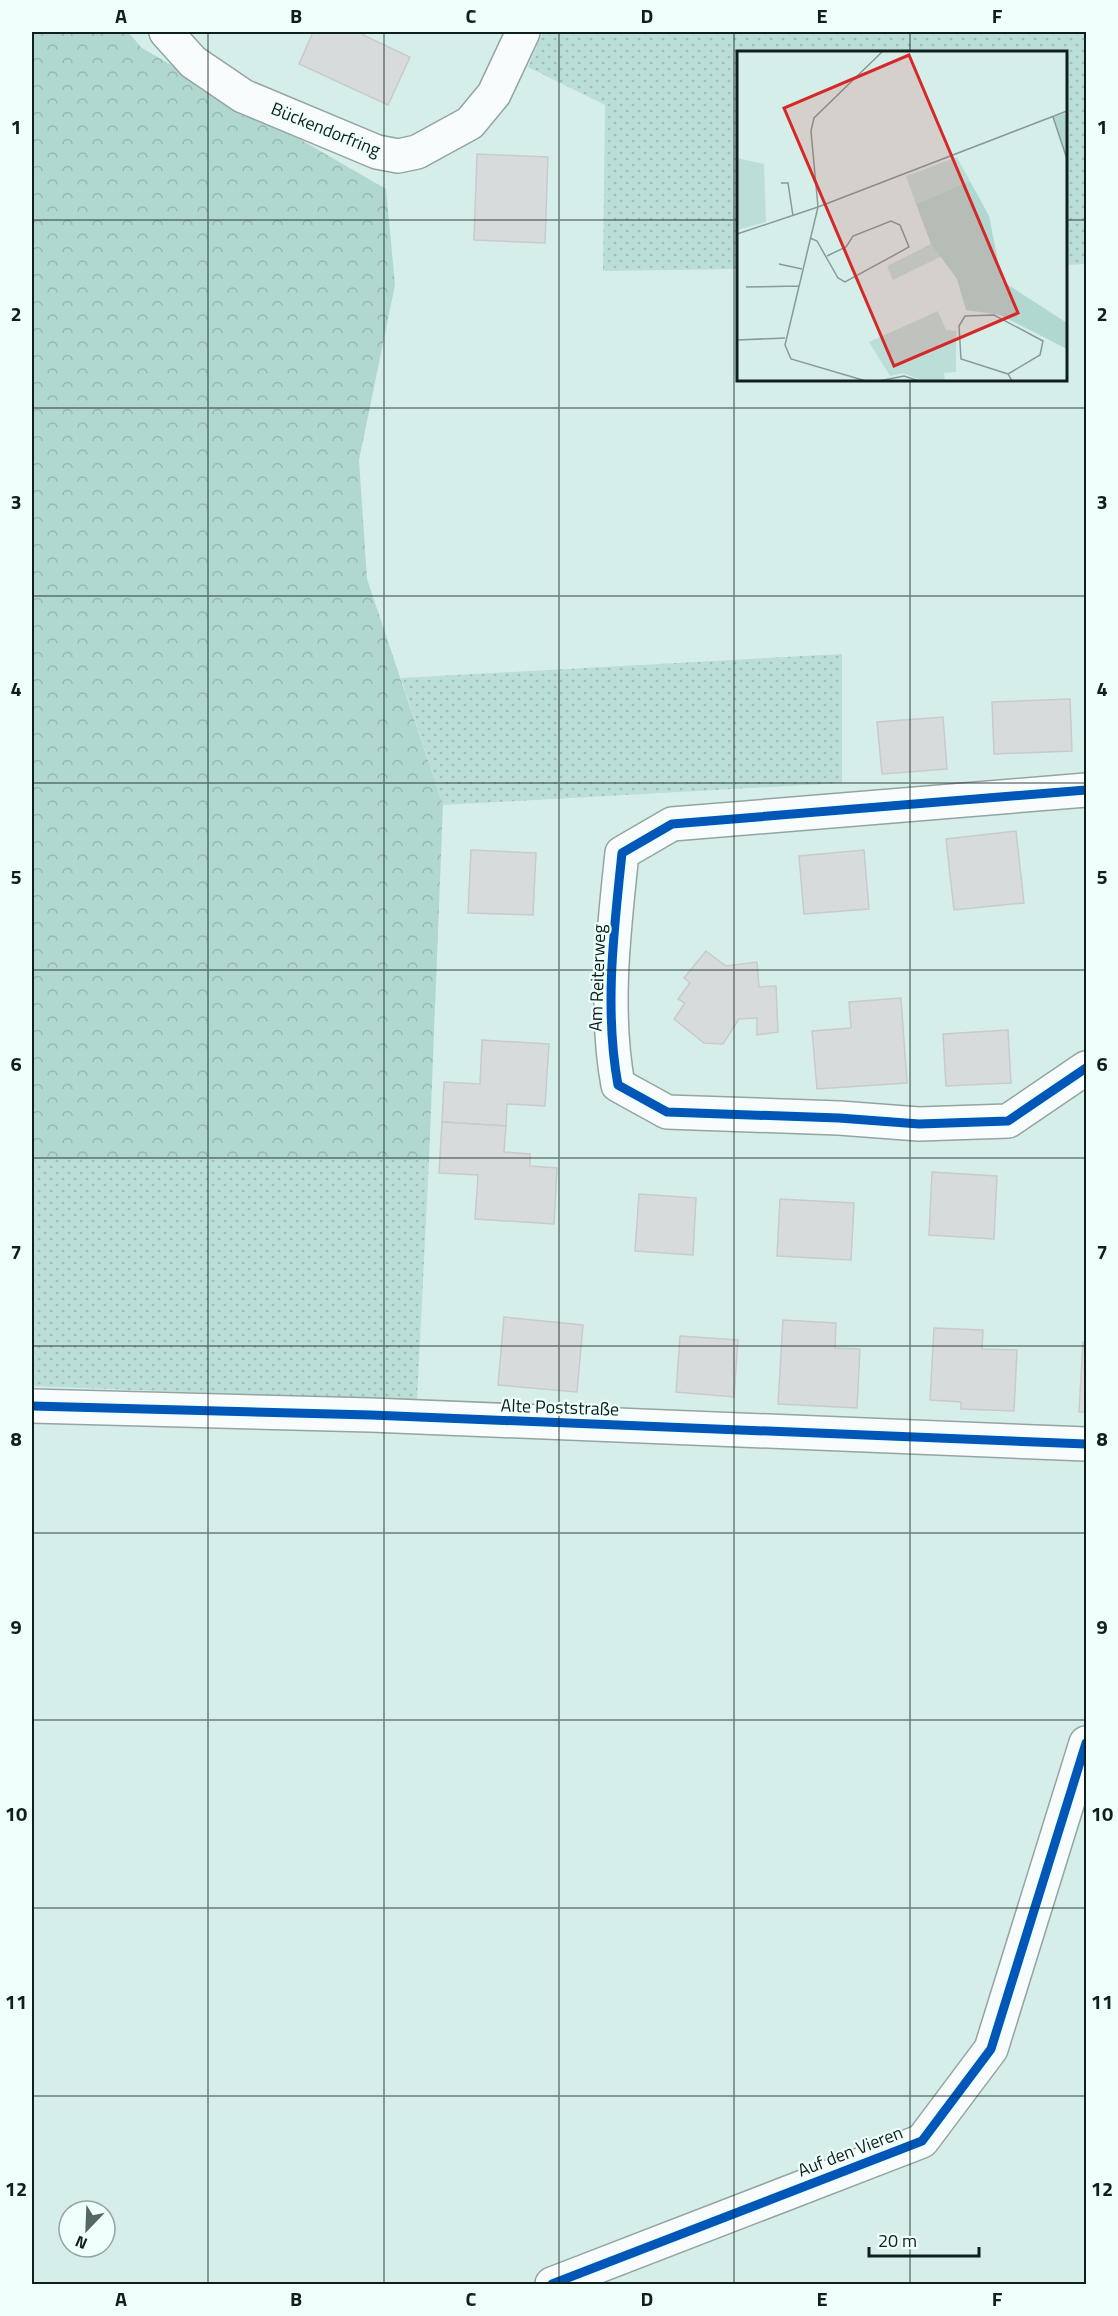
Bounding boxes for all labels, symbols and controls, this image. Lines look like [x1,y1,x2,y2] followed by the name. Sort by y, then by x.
[115,0,127,31] text: A
[290,0,302,31] text: B
[466,0,477,31] text: C
[641,0,653,31] text: D
[816,0,828,31] text: E
[992,0,1003,31] text: F
[737,51,1067,381] inset map
[267,95,385,163] street label: Bückendorfring
[10,111,22,142] text: 1
[1096,111,1108,142] text: 1
[10,298,22,329] text: 2
[1096,298,1108,329] text: 2
[10,486,22,517] text: 3
[1096,486,1108,517] text: 3
[10,673,22,704] text: 4
[1096,673,1108,704] text: 4
[10,861,22,892] text: 5
[1096,861,1108,892] text: 5
[582,924,612,1032] street label: Am Reiterweg
[10,1048,22,1079] text: 6
[1096,1048,1108,1079] text: 6
[10,1236,22,1267] text: 7
[1096,1236,1108,1267] text: 7
[500,1391,620,1423] street label: Alte Poststraße
[10,1423,22,1454] text: 8
[1096,1423,1108,1454] text: 8
[10,1611,22,1642] text: 9
[1096,1611,1108,1642] text: 9
[5,1798,27,1829] text: 10
[1091,1798,1113,1829] text: 10
[5,1986,27,2017] text: 11
[1091,1986,1113,2017] text: 11
[793,2119,907,2183] street label: Auf den Vieren
[5,2173,27,2204] text: 12
[1091,2173,1113,2204] text: 12
[57,2199,117,2259] north arrow
[869,2220,978,2258] scale bar
[878,2227,917,2254] text: 20 m
[71,2230,91,2256] text: N
[115,2283,127,2314] text: A
[290,2283,302,2314] text: B
[466,2283,477,2314] text: C
[641,2283,653,2314] text: D
[816,2283,828,2314] text: E
[992,2283,1003,2314] text: F

